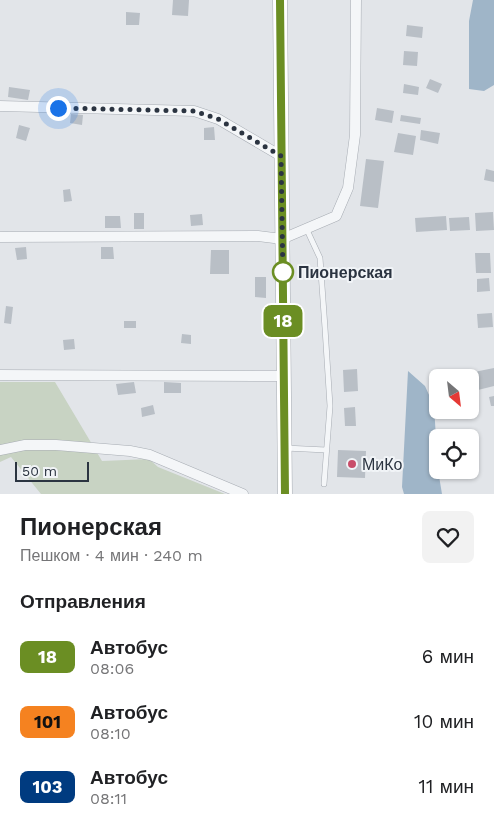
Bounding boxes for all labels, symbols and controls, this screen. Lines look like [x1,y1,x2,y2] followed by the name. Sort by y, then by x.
[46,96,71,121] your location
[272,261,294,283] marker: Пионерская
[298,263,393,282] place label: Пионерская
[260,305,306,337] line badge: 18
[273,310,293,331] text: 18
[429,369,479,419] north arrow
[429,369,479,479] map controls
[429,429,479,479] button: locate
[362,455,403,474] place label: МиКо
[346,458,358,470] marker: МиКо
[15,459,89,482] scale bar
[22,463,57,479] text: 50 m
[422,511,474,563] button: heart
[20,513,162,541] text: Пионерская
[20,546,203,565] text: Пешком · 4 мин · 240 m
[20,590,146,613] text: Отправления
[90,636,168,659] text: Автобус
[422,645,474,668] text: 6 мин
[38,646,57,667] text: 18
[90,659,134,678] text: 08:06
[90,701,168,724] text: Автобус
[414,710,474,733] text: 10 мин
[34,711,61,732] text: 101
[90,724,131,743] text: 08:10
[90,766,168,789] text: Автобус
[419,775,474,798] text: 11 мин
[33,776,62,797] text: 103
[90,789,127,808] text: 08:11

